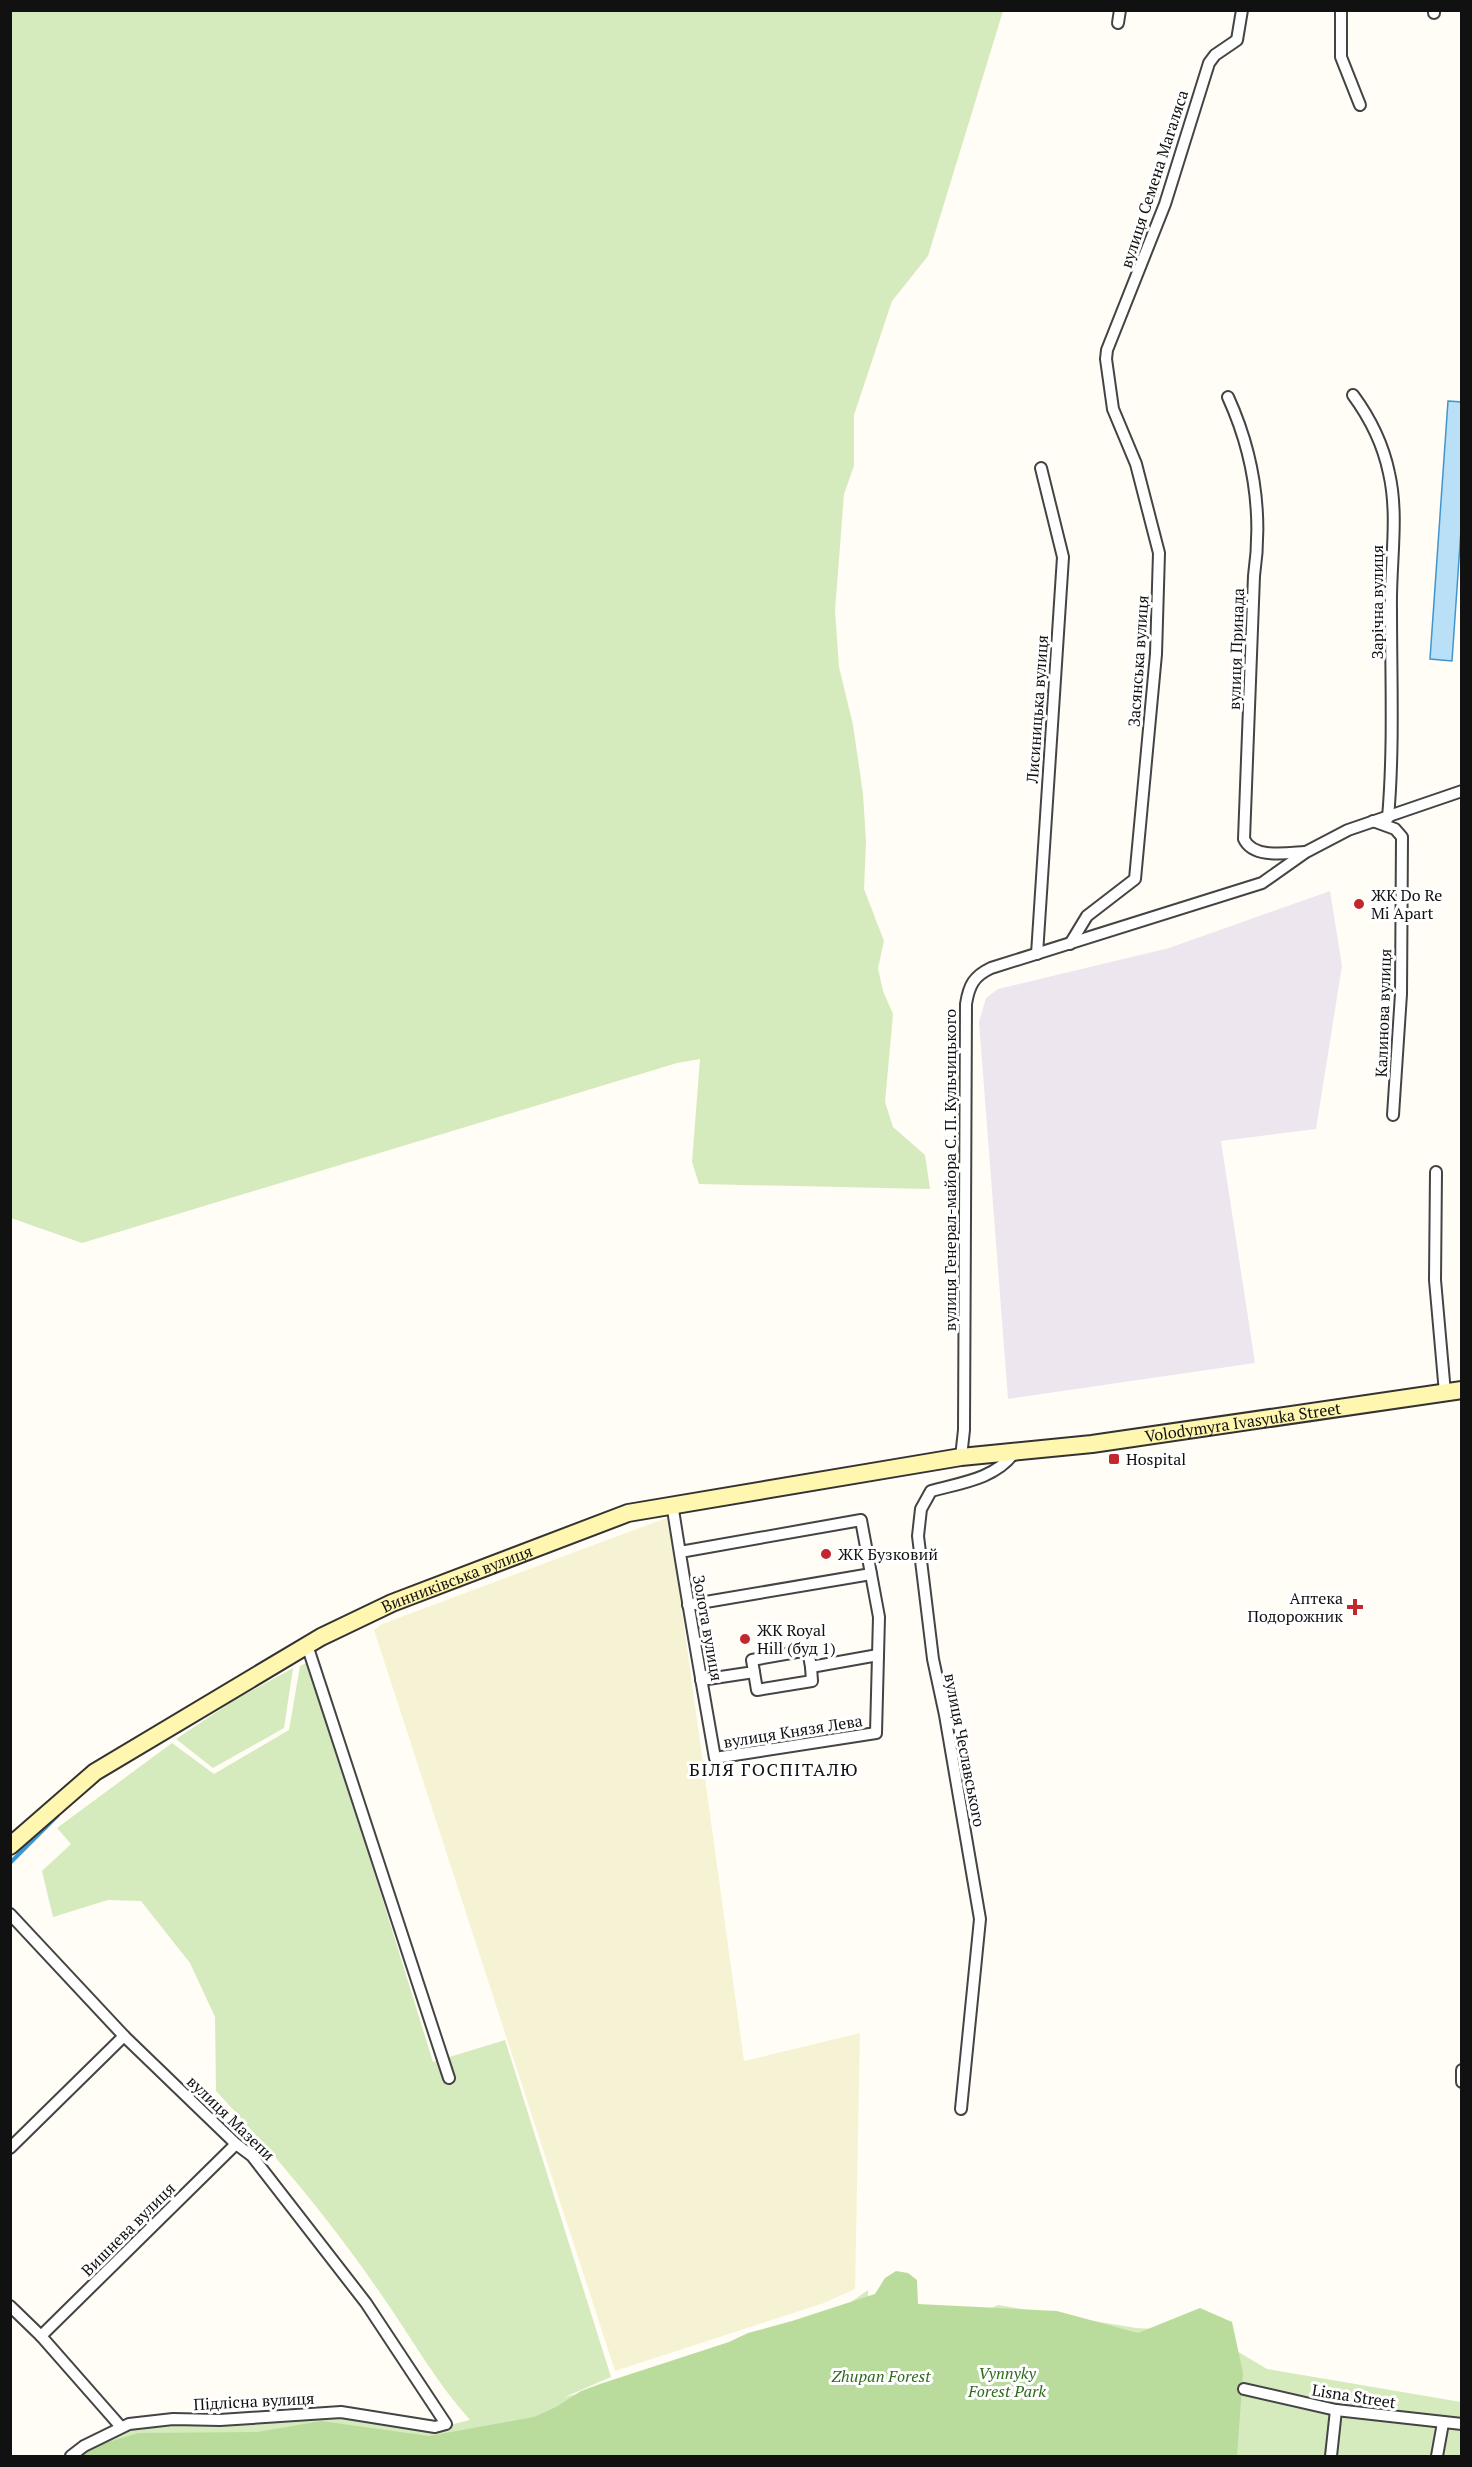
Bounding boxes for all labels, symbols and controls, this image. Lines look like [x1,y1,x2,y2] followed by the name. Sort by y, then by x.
[1115,87,1193,271] street label: вулиця Семена Магаляса
[1366,545,1388,659] street label: Зарічна вулиця
[1223,588,1249,710] street label: вулиця Принада
[1122,594,1154,728] street label: Засянська вулиця
[1021,634,1053,785] street label: Лисиницька вулиця
[1371,884,1442,924] place label: ЖК Do Re Mi Apart
[1352,897,1366,911] marker: ЖК Do Re Mi Apart
[1370,948,1396,1078] street label: Калинова вулиця
[939,1009,961,1331] street label: вулиця Генерал-майора С. П. Кульчицького
[1143,1397,1343,1447] street label: Volodymyra Ivasyuka Street
[1126,1448,1186,1470] place label: Hospital
[1107,1452,1121,1466] marker: Hospital
[378,1539,536,1618] street label: Винниківська вулиця
[838,1543,938,1565] place label: ЖК Бузковий
[819,1547,833,1561] marker: ЖК Бузковий
[688,1573,728,1683] street label: Золота вулиця
[1248,1587,1343,1627] place label: Аптека Подорожник
[1348,1600,1362,1614] marker: Аптека Подорожник
[757,1619,836,1659] place label: ЖК Royal Hill (буд 1)
[738,1632,752,1646] marker: ЖК Royal Hill (буд 1)
[939,1671,991,1829] street label: вулиця Чеславського
[722,1709,864,1753] street label: вулиця Князя Лева
[689,1757,859,1781] district label: БІЛЯ ГОСПІТАЛЮ
[182,2070,280,2166] street label: вулиця Мазепи
[76,2177,180,2281] street label: Вишнева вулиця
[967,2362,1046,2402] park label: Vynnyky Forest Park
[831,2365,931,2387] park label: Zhupan Forest
[1310,2379,1398,2413] street label: Lisna Street
[193,2387,315,2415] street label: Підлісна вулиця

